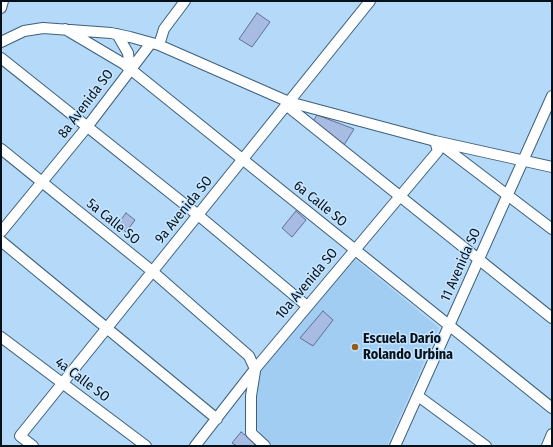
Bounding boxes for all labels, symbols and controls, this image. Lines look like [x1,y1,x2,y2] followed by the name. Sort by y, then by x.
[55,66,117,142] street label: 8a Avenida SO
[152,173,216,247] street label: 9a Avenida SO
[290,177,350,231] street label: 6a Calle SO
[83,195,143,249] street label: 5a Calle SO
[437,226,485,304] street label: 11 Avenida SO
[272,245,342,323] street label: 10a Avenida SO
[363,331,453,364] place label: Escuela Darío Rolando Urbina
[350,342,360,352] marker: Escuela Darío Rolando Urbina
[51,354,113,406] street label: 4a Calle SO

